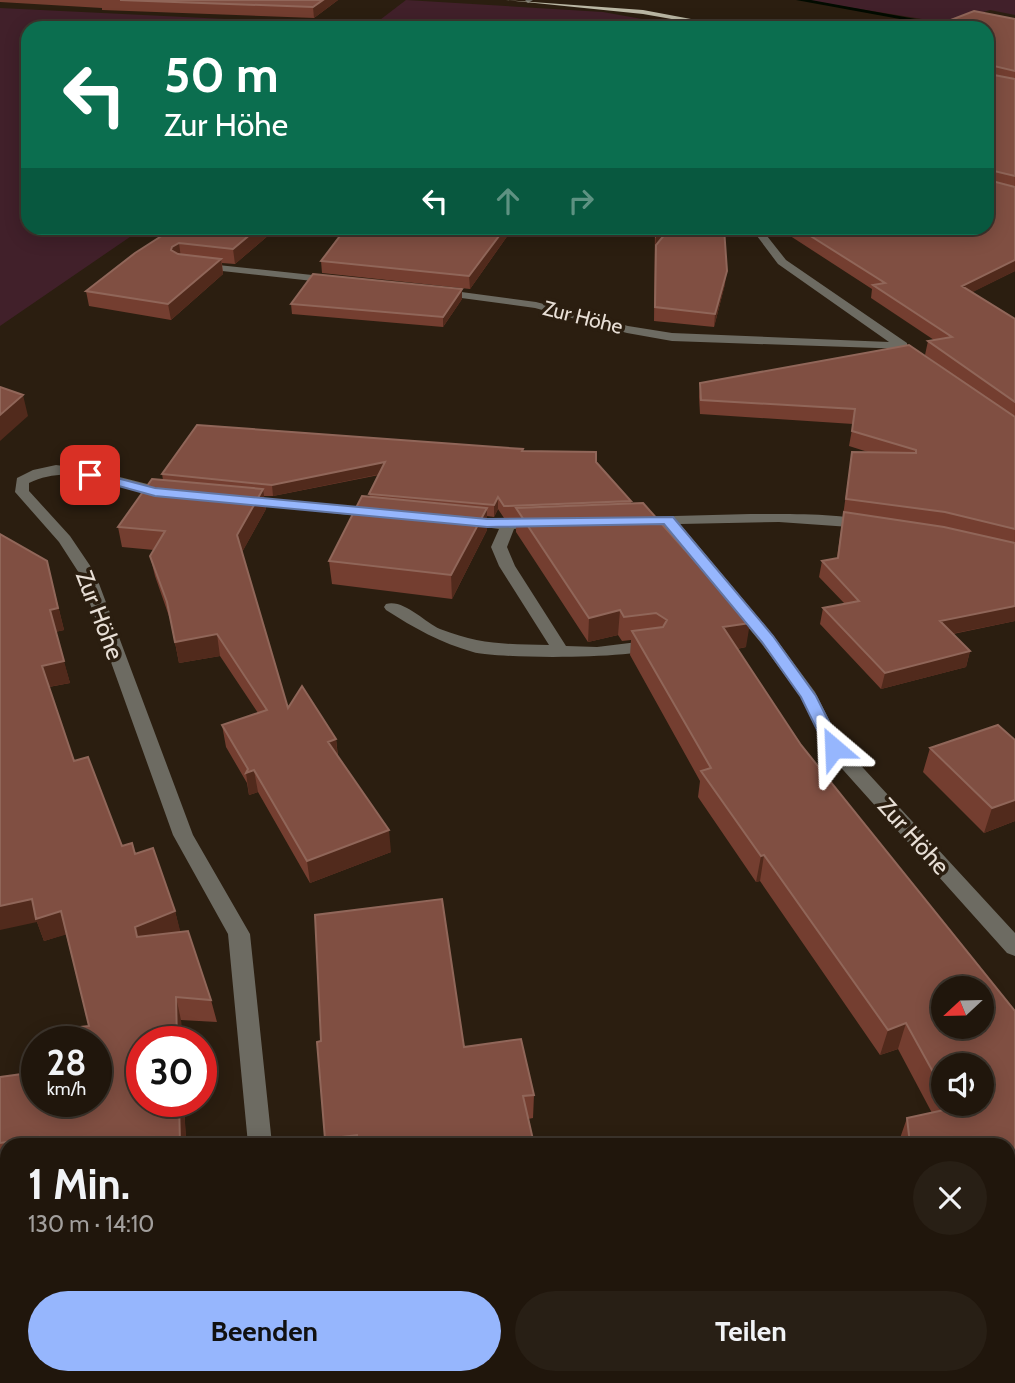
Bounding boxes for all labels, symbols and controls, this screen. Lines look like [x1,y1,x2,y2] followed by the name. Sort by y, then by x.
[164,45,279,104] text: 50 m
[49,49,140,140] icon: left
[164,105,288,144] text: Zur Höhe
[416,182,454,220] icon: left
[489,182,527,220] icon: ahead
[562,182,600,220] icon: right
[540,295,626,339] street label: Zur Höhe
[60,445,120,505] pin
[71,456,109,494] icon: arrive
[70,566,130,664] street label: Zur Höhe
[797,711,871,785] position arrow
[872,792,956,880] street label: Zur Höhe
[931,976,994,1040] north arrow
[931,976,994,1116] map controls
[126,1026,217,1117] speed limit sign: 30
[47,1041,86,1084] text: 28
[931,1053,994,1116] button: sound
[47,1078,86,1100] text: km/h
[28,1158,130,1210] text: 1 Min.
[913,1161,987,1235] button: close
[28,1210,154,1238] text: 130 m · 14:10
[28,1291,501,1371] button: Beenden
[515,1291,987,1371] button: Teilen

